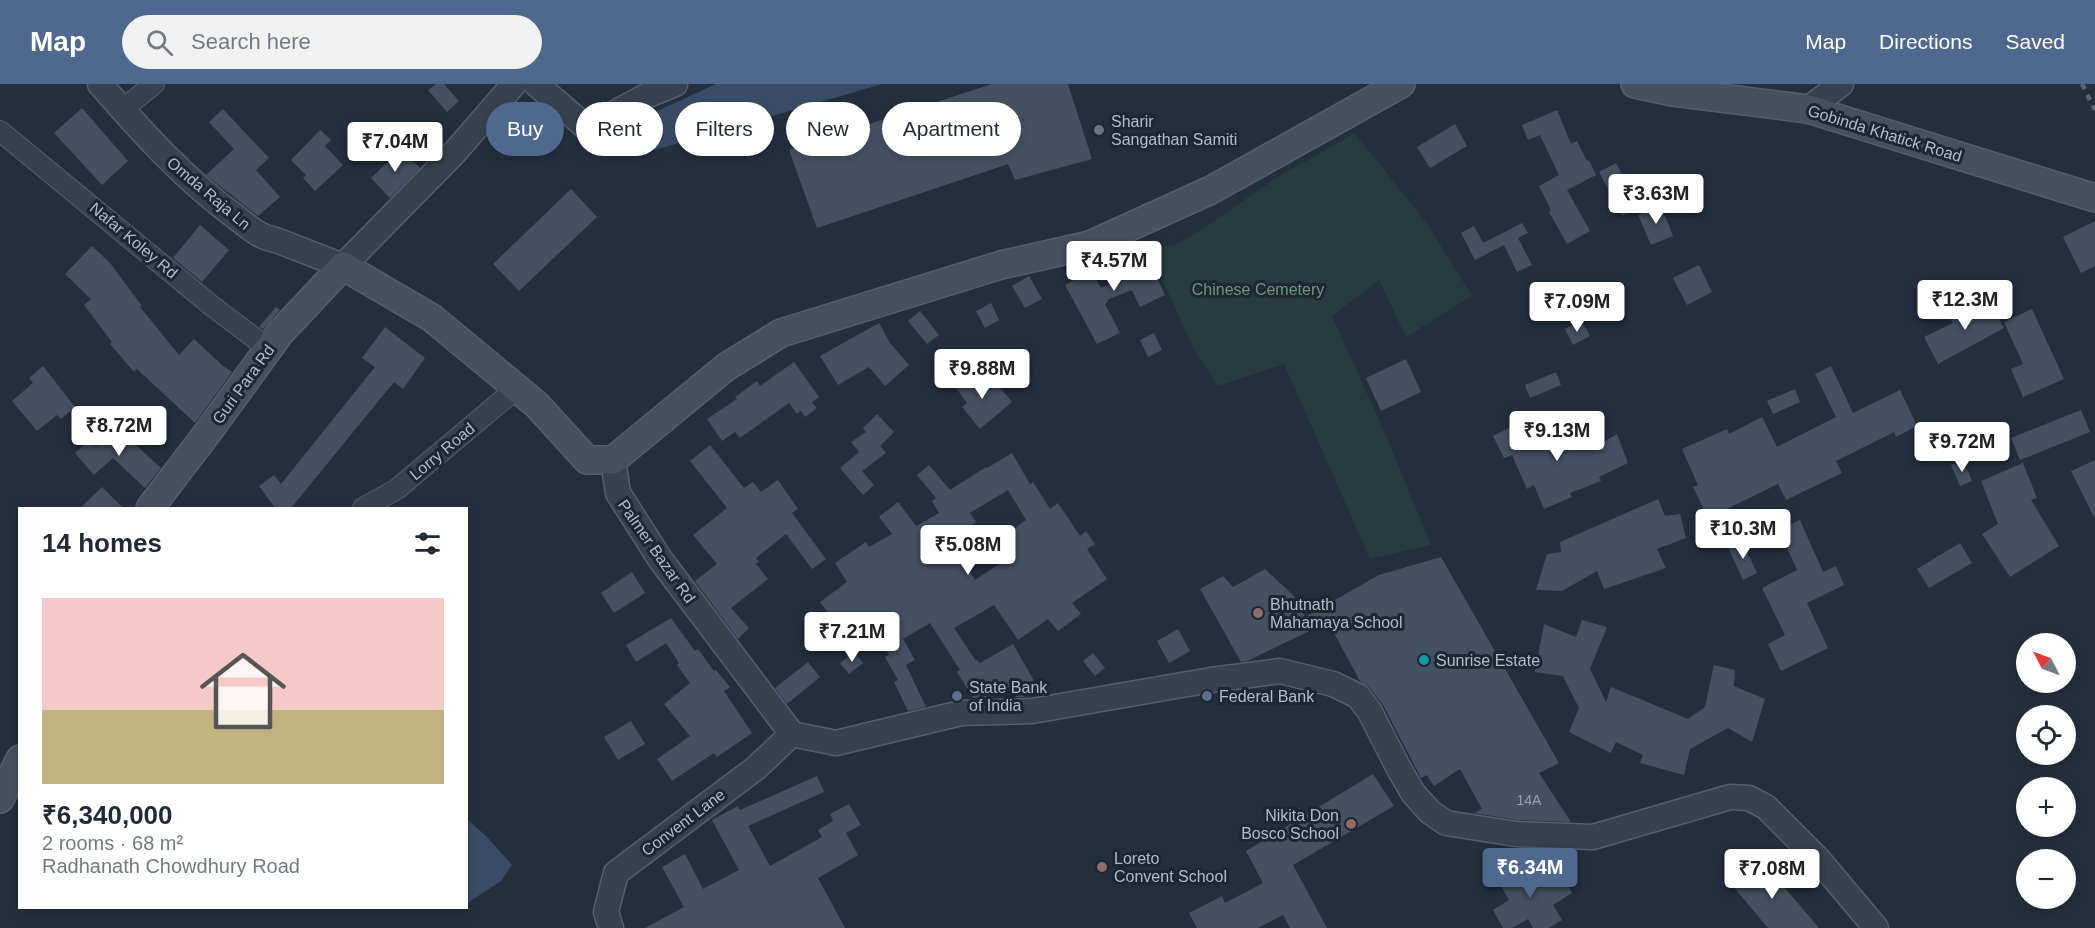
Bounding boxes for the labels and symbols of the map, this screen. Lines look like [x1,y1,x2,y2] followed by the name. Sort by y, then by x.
[1806,102,1964,165] street label: Gobinda Khatick Road
[1111,113,1237,148] place label: Sharir Sangathan Samiti
[346,122,444,173] pin: ₹7.04M
[1092,123,1106,137] marker: Sharir Sangathan Samiti
[164,154,254,233] street label: Omda Raja Ln
[1607,174,1705,225] pin: ₹3.63M
[87,199,181,282] street label: Nafar Koley Rd
[1065,241,1163,292] pin: ₹4.57M
[1916,280,2014,331] pin: ₹12.3M
[1192,281,1324,298] park label: Chinese Cemetery
[1528,282,1626,333] pin: ₹7.09M
[209,342,278,427] street label: Guri Para Rd
[933,349,1031,400] pin: ₹9.88M
[70,406,168,457] pin: ₹8.72M
[1508,411,1606,462] pin: ₹9.13M
[407,419,478,483] street label: Lorry Road
[1913,422,2011,473] pin: ₹9.72M
[615,497,698,606] street label: Palmer Bazar Rd
[1694,509,1792,560] pin: ₹10.3M
[919,525,1017,576] pin: ₹5.08M
[1270,596,1403,631] place label: Bhutnath Mahamaya School
[1251,606,1265,620] marker: Bhutnath Mahamaya School
[803,612,901,663] pin: ₹7.21M
[2016,633,2076,693] north arrow
[1436,652,1540,669] place label: Sunrise Estate
[1417,653,1431,667] marker: Sunrise Estate
[969,679,1048,714] place label: State Bank of India
[1219,688,1315,705] place label: Federal Bank
[950,689,964,703] marker: State Bank of India
[1200,689,1214,703] marker: Federal Bank
[638,786,728,859] street label: Convent Lane
[1517,792,1542,808] house number: 14A
[1241,807,1339,842] place label: Nikita Don Bosco School
[1344,817,1358,831] marker: Nikita Don Bosco School
[1481,848,1579,899] pin: ₹6.34M
[1723,849,1821,900] pin: ₹7.08M
[1114,850,1227,885] place label: Loreto Convent School
[1095,860,1109,874] marker: Loreto Convent School

